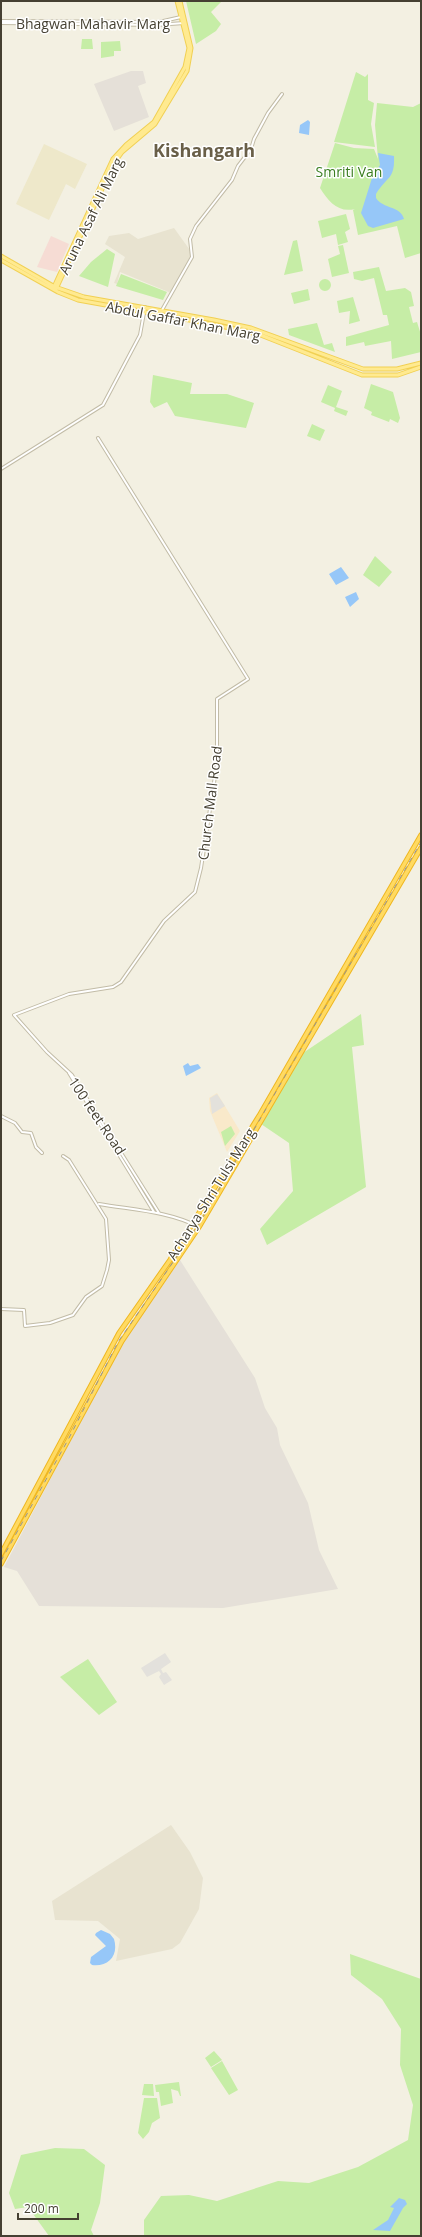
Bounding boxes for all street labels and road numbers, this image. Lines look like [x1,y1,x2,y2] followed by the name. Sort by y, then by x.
[16,14,170,33] street label: Bhagwan Mahavir Marg
[54,154,127,278] street label: Aruna Asaf Ali Marg
[104,296,262,345] street label: Abdul Gaffar Khan Marg
[193,745,226,861] street label: Church Mall Road
[64,1073,130,1158] street label: 100 feet Road
[162,1124,259,1263] street label: Acharya Shri Tulsi Marg

